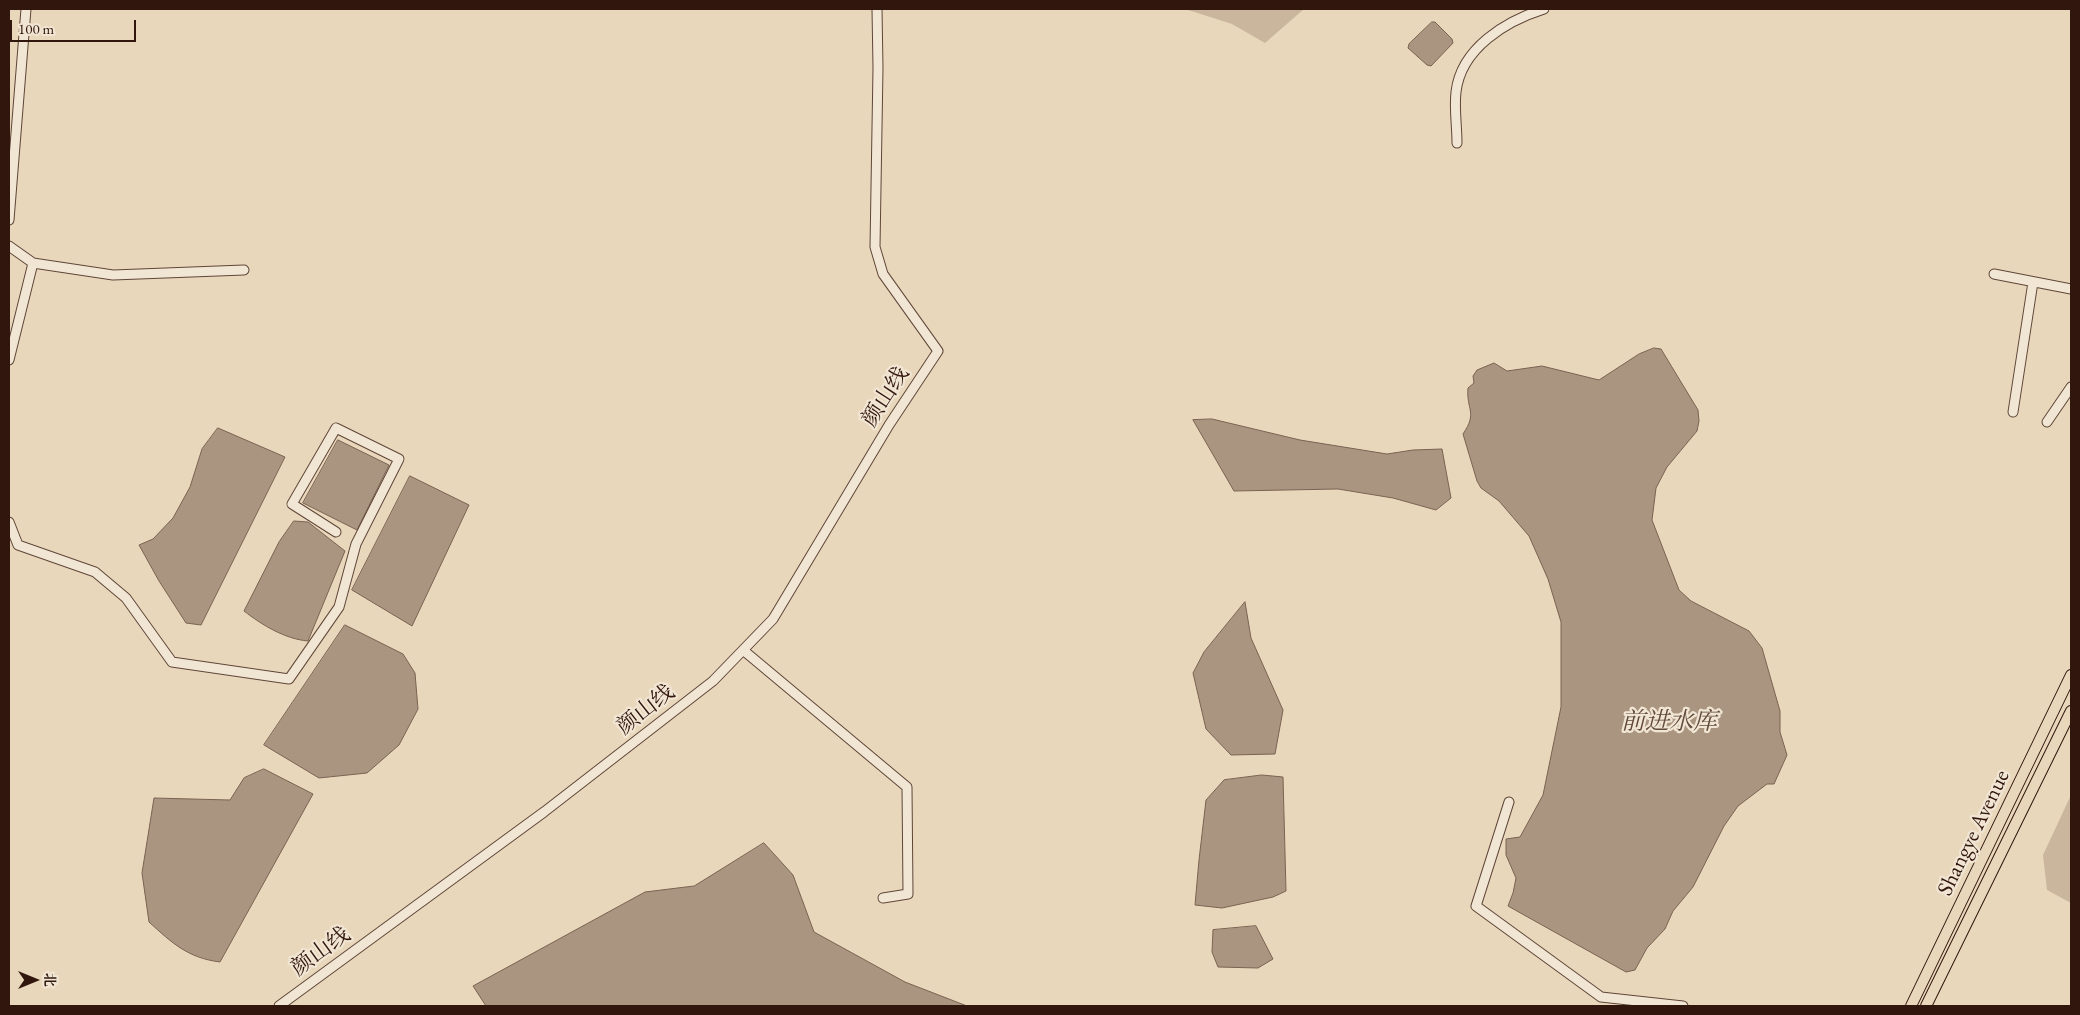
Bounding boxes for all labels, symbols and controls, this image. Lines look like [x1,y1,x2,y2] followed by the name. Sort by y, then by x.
[12,10,139,42] scale bar
[18,19,54,38] text: 100 m
[857,362,915,432] street label: 颜山线
[612,679,680,741] street label: 颜山线
[1621,708,1717,736] water label: 前进水库
[1932,766,2016,900] street label: Shangye Avenue
[287,922,355,982] street label: 颜山线
[10,955,60,1005] north arrow
[41,973,59,987] text: 北

